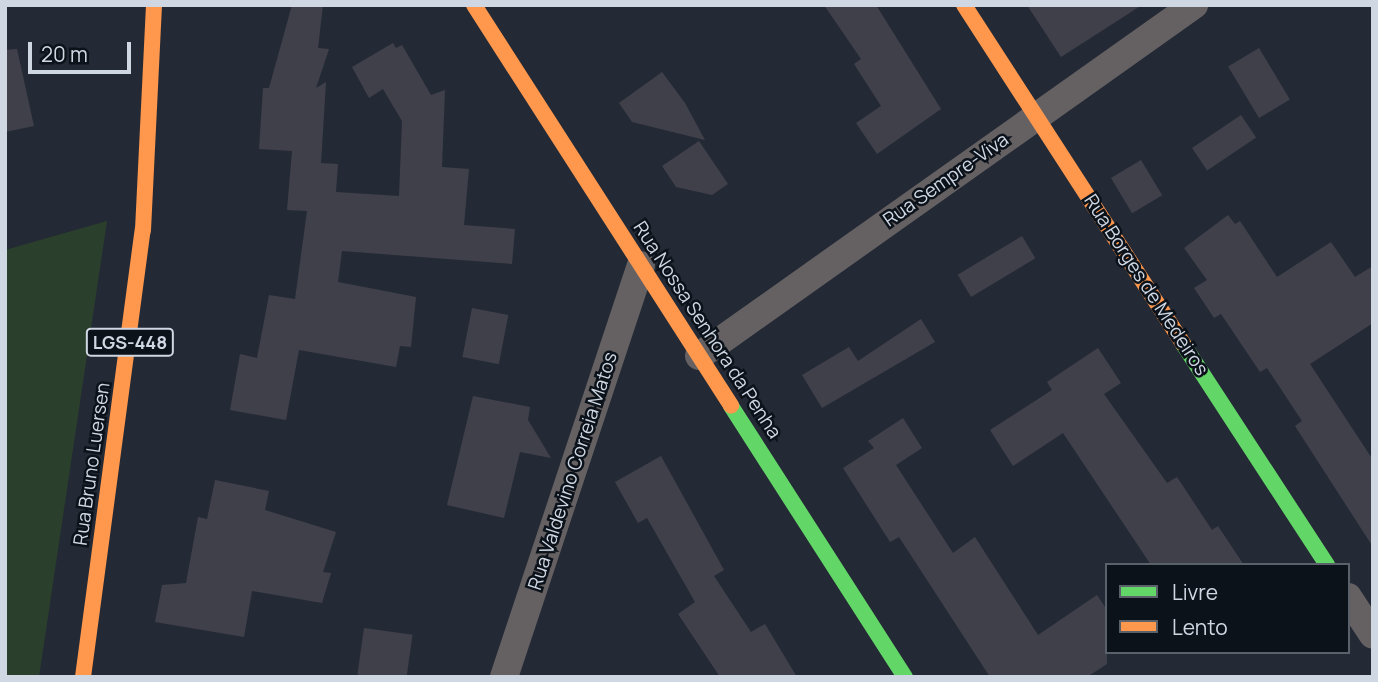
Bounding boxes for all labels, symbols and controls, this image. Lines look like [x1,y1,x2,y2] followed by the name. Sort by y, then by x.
[32,28,135,72] scale bar
[41,40,88,68] text: 20 m
[879,128,1013,232] street label: Rua Sempre-Viva
[1079,190,1213,380] street label: Rua Borges de Medeiros
[628,217,786,443] street label: Rua Nossa Senhora da Penha
[85,328,176,356] road number: LGS-448
[524,349,622,593] street label: Rua Valdevino Correia Matos
[69,381,115,547] street label: Rua Bruno Luersen
[1105,563,1350,654] legend
[1172,578,1218,606] text: Livre
[1172,613,1228,641] text: Lento

